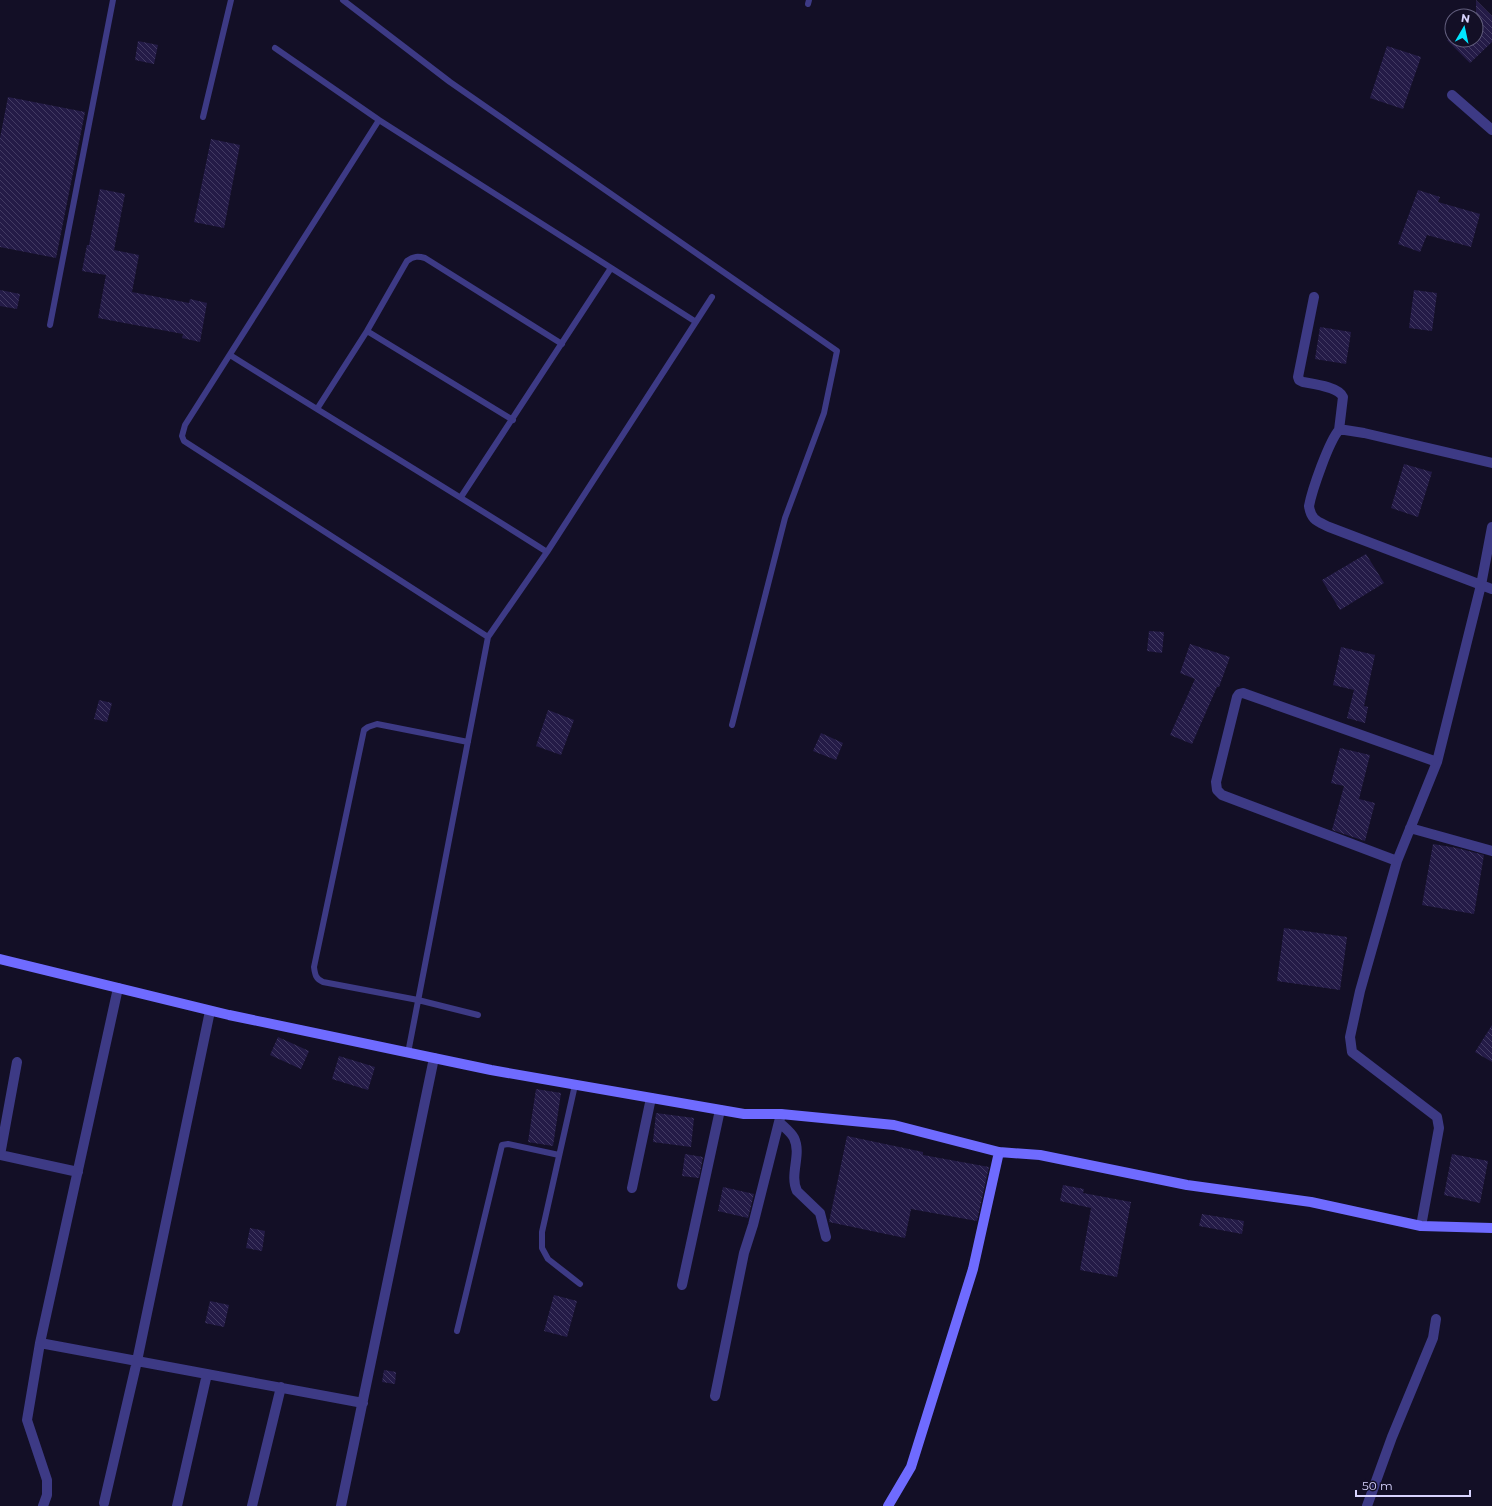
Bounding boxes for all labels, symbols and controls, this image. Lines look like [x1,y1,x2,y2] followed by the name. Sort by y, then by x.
[1444,8,1484,48] north arrow
[1460,11,1471,26] text: N
[1356,1472,1470,1498] scale bar
[1362,1478,1393,1493] text: 50 m

